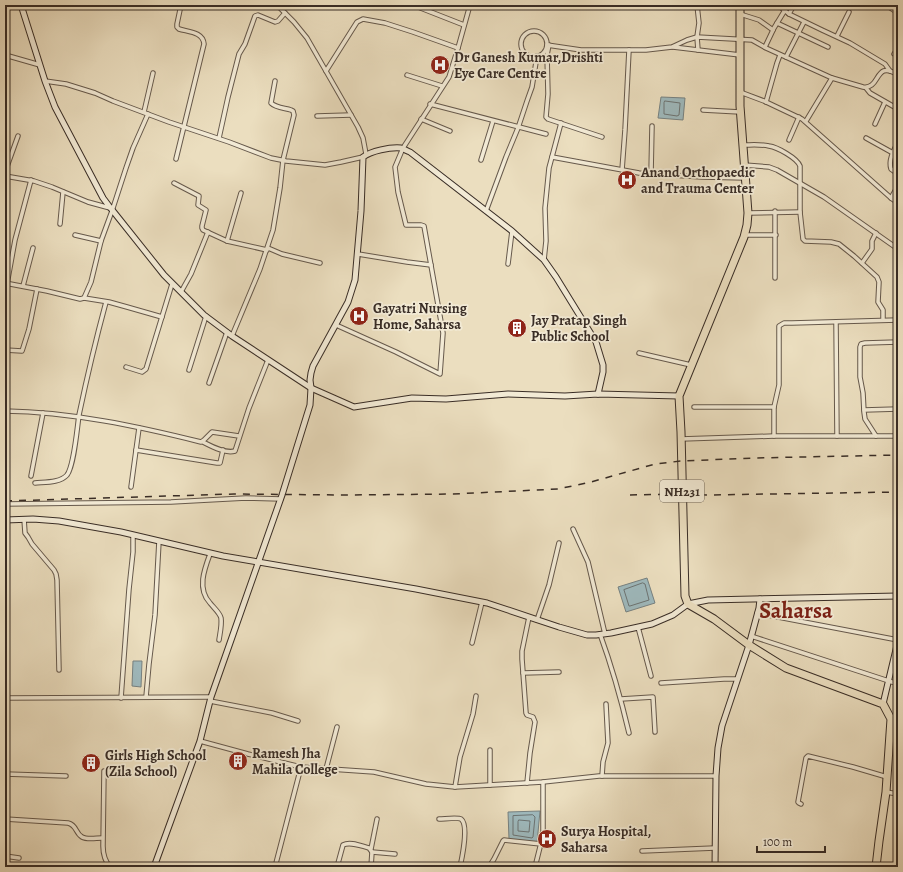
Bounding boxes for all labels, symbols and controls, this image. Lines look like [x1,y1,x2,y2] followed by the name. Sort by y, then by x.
[454,48,603,83] place label: Dr Ganesh Kumar,Drishti Eye Care Centre
[429,54,451,76] hospital icon: Dr Ganesh Kumar,Drishti Eye Care Centre
[640,163,755,198] place label: Anand Orthopaedic and Trauma Center
[616,169,638,191] hospital icon: Anand Orthopaedic and Trauma Center
[373,299,468,334] place label: Gayatri Nursing Home, Saharsa
[348,305,370,327] hospital icon: Gayatri Nursing Home, Saharsa
[531,311,627,346] place label: Jay Pratap Singh Public School
[506,317,528,339] building icon: Jay Pratap Singh Public School
[660,480,704,502] road number: NH231
[759,596,833,626] district label: Saharsa
[252,744,338,779] place label: Ramesh Jha Mahila College
[105,746,206,781] place label: Girls High School (Zila School)
[227,750,249,772] building icon: Ramesh Jha Mahila College
[80,752,102,774] building icon: Girls High School (Zila School)
[561,822,651,857] place label: Surya Hospital, Saharsa
[536,828,558,850] hospital icon: Surya Hospital, Saharsa
[757,828,825,854] scale bar
[763,834,792,850] text: 100 m

